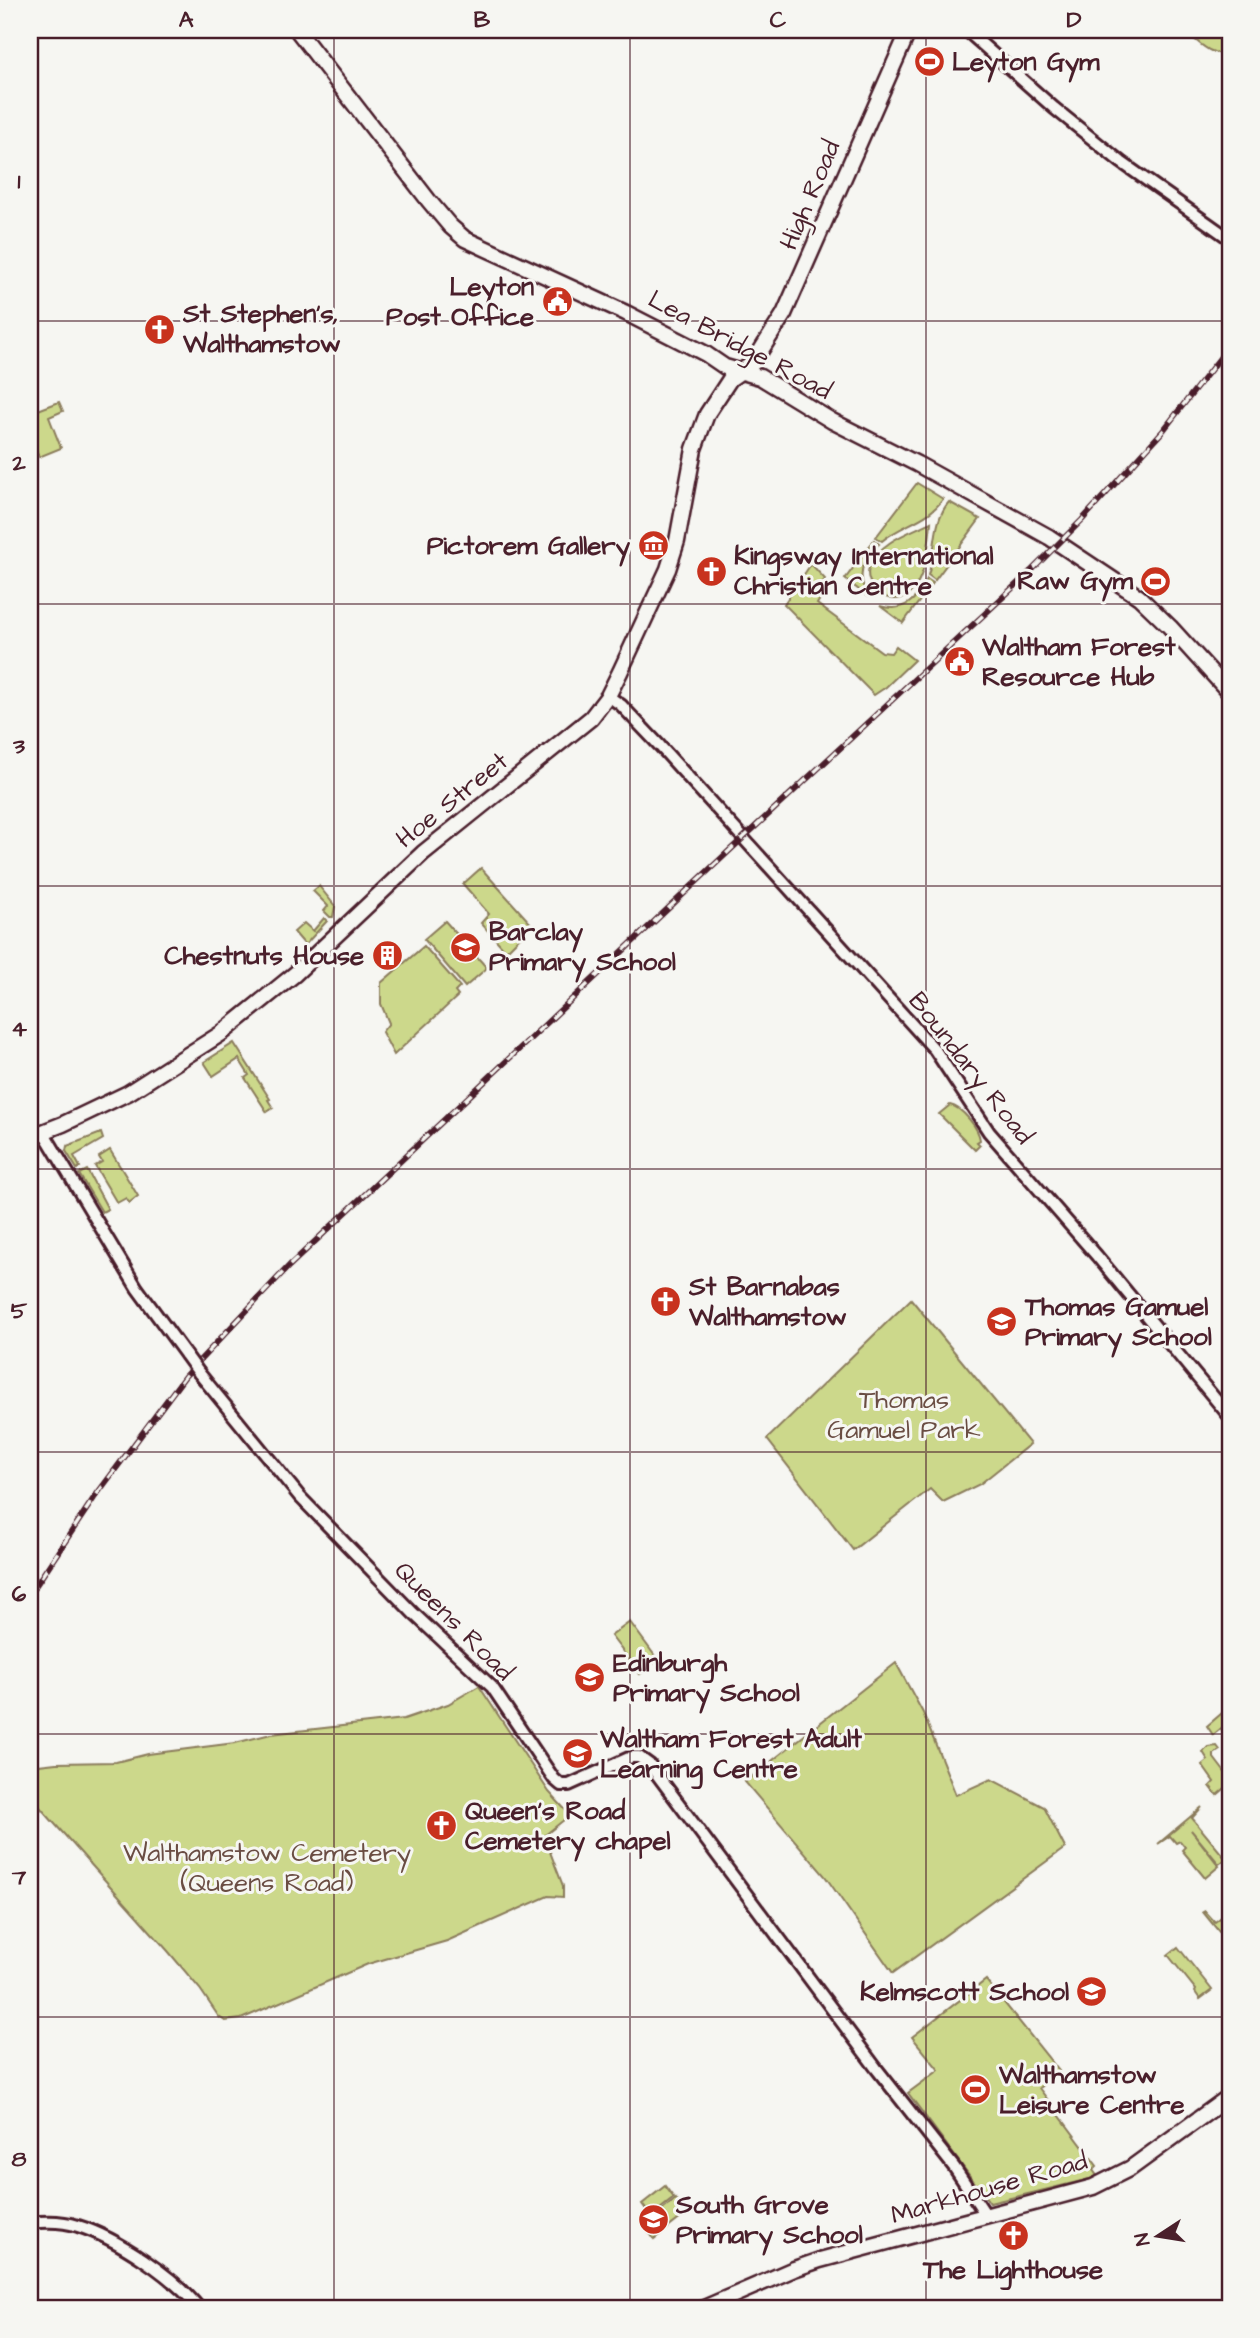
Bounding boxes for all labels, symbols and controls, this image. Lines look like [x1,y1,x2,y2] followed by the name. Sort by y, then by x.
[179,4,194,36] text: A
[474,4,491,36] text: B
[770,4,787,36] text: C
[1067,4,1082,36] text: D
[952,44,1100,83] place label: Leyton Gym
[912,45,946,79] sports icon: Leyton Gym
[771,135,851,256] street label: High Road
[18,165,21,197] text: 1
[386,269,534,335] place label: Leyton Post Office
[641,281,838,410] street label: Lea Bridge Road
[540,285,574,319] public building icon: Leyton Post Office
[182,296,341,362] place label: St Stephen's, Walthamstow
[143,312,177,346] church icon: St Stephen's, Walthamstow
[11,447,26,479] text: 2
[427,528,631,567] place label: Pictorem Gallery
[636,529,670,563] museum icon: Pictorem Gallery
[734,538,994,604] place label: Kingsway International Christian Centre
[694,554,728,588] church icon: Kingsway International Christian Centre
[1017,563,1134,602] place label: Raw Gym
[1139,564,1173,598] sports icon: Raw Gym
[981,629,1176,695] place label: Waltham Forest Resource Hub
[942,645,976,679] public building icon: Waltham Forest Resource Hub
[12,730,25,762] text: 3
[388,743,516,856] street label: Hoe Street
[489,914,676,983] place label: Barclay Primary School
[449,930,483,964] school or university icon: Barclay Primary School
[164,938,364,974] place label: Chestnuts House
[370,939,404,973] building icon: Chestnuts House
[898,984,1042,1153] street label: Boundary Road
[11,1013,27,1045] text: 4
[688,1269,847,1335] place label: St Barnabas Walthamstow
[649,1285,683,1319] church icon: St Barnabas Walthamstow
[1024,1289,1212,1358] place label: Thomas Gamuel Primary School
[11,1295,28,1327] text: 5
[985,1305,1019,1339] school or university icon: Thomas Gamuel Primary School
[827,1382,981,1448] park label: Thomas Gamuel Park
[386,1553,522,1689] street label: Queens Road
[12,1578,27,1610] text: 6
[613,1645,800,1714] place label: Edinburgh Primary School
[573,1661,607,1695] school or university icon: Edinburgh Primary School
[599,1721,862,1790] place label: Waltham Forest Adult Learning Centre
[560,1737,594,1771] school or university icon: Waltham Forest Adult Learning Centre
[465,1793,671,1862] place label: Queen's Road Cemetery chapel
[425,1809,459,1843] church icon: Queen's Road Cemetery chapel
[123,1835,411,1901] park label: Walthamstow Cemetery (Queens Road)
[11,1861,27,1893] text: 7
[860,1974,1069,2010] place label: Kelmscott School
[1075,1975,1109,2009] school or university icon: Kelmscott School
[998,2057,1184,2123] place label: Walthamstow Leisure Centre
[959,2073,993,2107] sports icon: Walthamstow Leisure Centre
[12,2143,27,2175] text: 8
[886,2143,1092,2233] street label: Markhouse Road
[675,2187,863,2256] place label: South Grove Primary School
[1124,2202,1194,2272] north arrow
[636,2203,670,2237] school or university icon: South Grove Primary School
[996,2218,1030,2252] church icon: The Lighthouse
[1128,2231,1157,2248] text: N
[922,2252,1103,2291] place label: The Lighthouse

